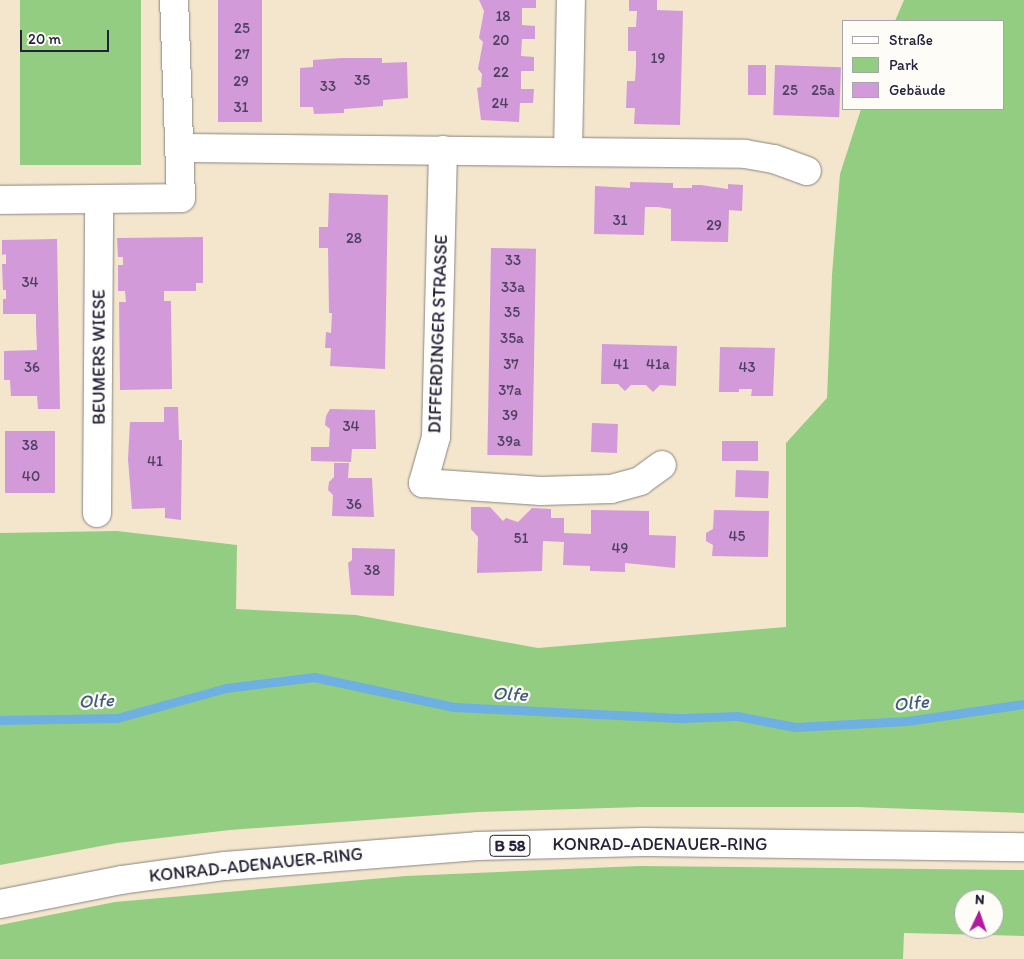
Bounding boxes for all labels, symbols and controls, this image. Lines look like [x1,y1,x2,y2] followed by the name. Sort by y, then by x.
[495,8,511,26] house number: 18
[22,20,111,52] scale bar
[234,20,250,38] house number: 25
[842,20,1004,110] legend
[28,30,61,48] text: 20 m
[889,31,933,49] text: Straße
[492,32,510,50] house number: 20
[234,46,250,64] house number: 27
[651,50,665,68] house number: 19
[889,56,919,74] text: Park
[493,64,509,82] house number: 22
[354,72,370,90] house number: 35
[233,73,249,91] house number: 29
[320,78,336,96] house number: 33
[889,81,946,99] text: Gebäude
[782,82,798,100] house number: 25
[811,82,835,100] house number: 25a
[492,95,508,113] house number: 24
[233,99,249,117] house number: 31
[612,212,628,230] house number: 31
[706,217,722,235] house number: 29
[346,230,362,248] house number: 28
[424,234,452,434] street label: DIFFERDINGER STRASSE
[505,252,521,270] house number: 33
[21,274,39,292] house number: 34
[501,279,525,297] house number: 33a
[88,289,110,425] street label: BEUMERS WIESE
[504,304,520,322] house number: 35
[500,330,524,348] house number: 35a
[503,356,519,374] house number: 37
[613,356,629,374] house number: 41
[646,356,670,374] house number: 41a
[24,359,40,377] house number: 36
[738,359,756,377] house number: 43
[498,382,522,400] house number: 37a
[502,407,518,425] house number: 39
[342,418,360,436] house number: 34
[497,433,521,451] house number: 39a
[22,437,38,455] house number: 38
[147,453,163,471] house number: 41
[22,468,40,486] house number: 40
[346,496,362,514] house number: 36
[729,528,745,546] house number: 45
[514,530,528,548] house number: 51
[612,540,628,558] house number: 49
[364,562,380,580] house number: 38
[492,682,528,706] water label: Olfe
[78,689,114,713] water label: Olfe
[892,690,930,716] water label: Olfe
[489,832,531,859] road number: B 58
[552,833,768,855] street label: KONRAD-ADENAUER-RING
[148,843,364,887] street label: KONRAD-ADENAUER-RING
[954,889,1004,939] north arrow
[975,891,985,908] text: N

